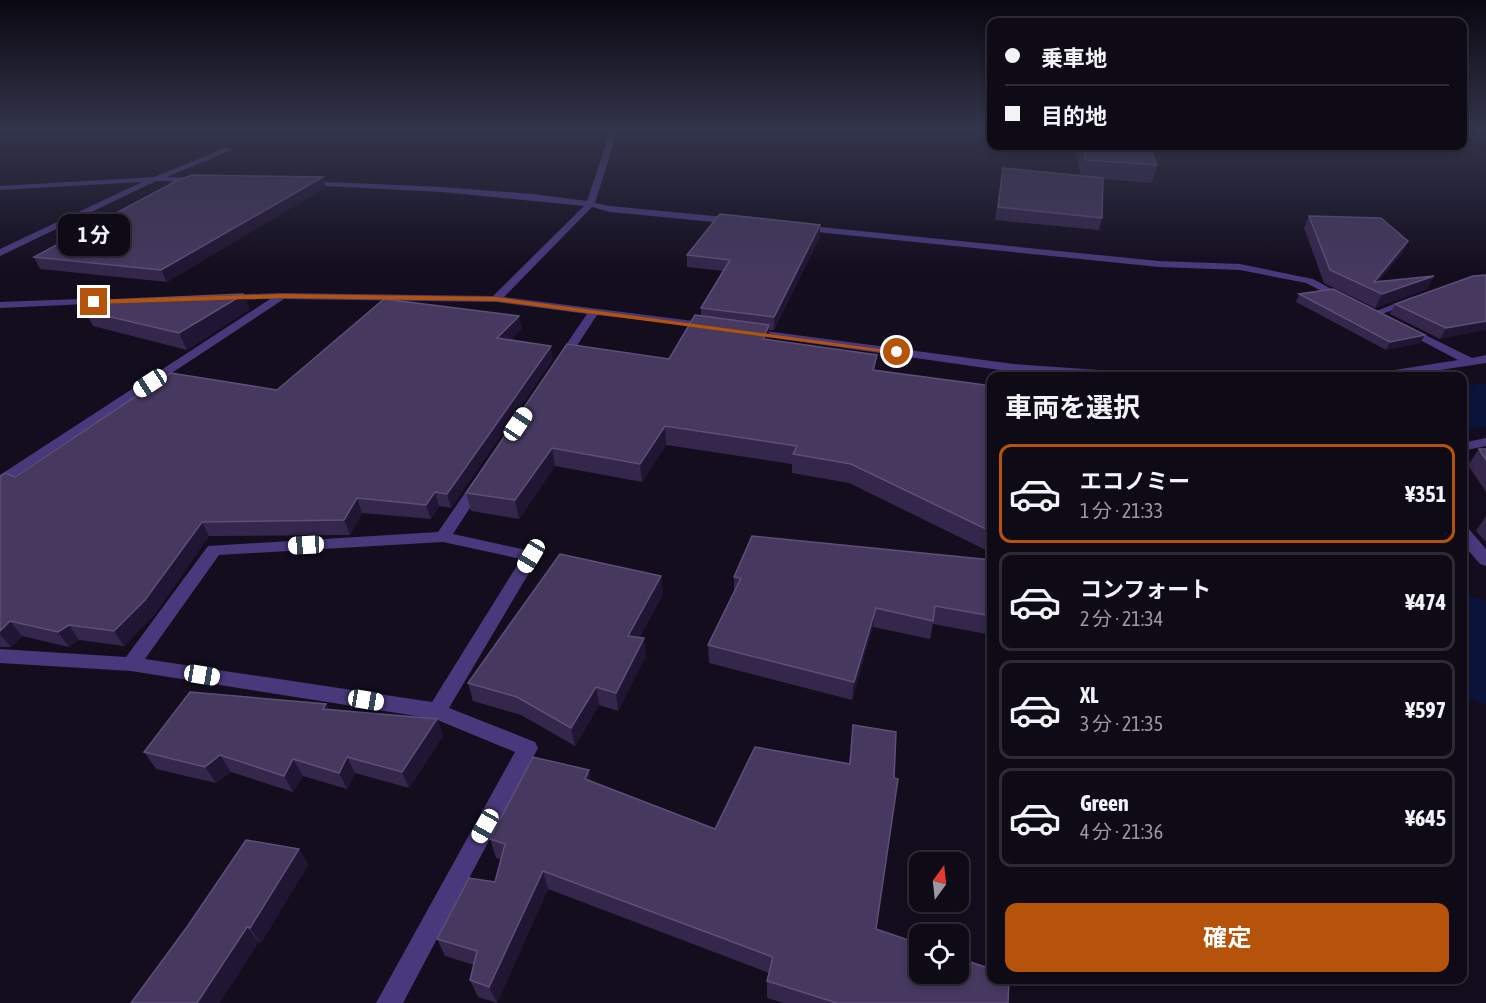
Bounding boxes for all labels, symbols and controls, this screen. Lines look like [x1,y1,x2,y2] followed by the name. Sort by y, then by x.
[1041,45,1107,71] text: 乗車地
[1041,103,1107,129] text: 目的地
[58,215,130,257] callout: 1 分
[78,223,110,246] text: 1 分
[80,288,107,315] route end
[883,338,910,365] route start
[130,366,170,400] car
[1005,392,1140,423] text: 車両を選択
[500,404,536,444] car
[1008,467,1062,521] icon: car
[1080,468,1190,494] text: エコノミー
[1405,481,1446,507] text: ¥351
[1080,499,1163,522] text: 1 分 · 21:33
[288,535,324,555] car
[514,536,548,576] car
[1008,575,1062,629] icon: car
[1080,576,1211,602] text: コンフォート
[1405,589,1446,615] text: ¥474
[1080,607,1163,630] text: 2 分 · 21:34
[183,663,221,687] car
[1080,682,1098,708] text: XL
[1008,683,1062,737] icon: car
[347,688,385,712] car
[1405,697,1446,723] text: ¥597
[1080,712,1163,735] text: 3 分 · 21:35
[1080,790,1129,816] text: Green
[1008,791,1062,845] icon: car
[1405,805,1446,831] text: ¥645
[468,806,502,846] car
[1080,820,1163,843] text: 4 分 · 21:36
[909,852,969,912] north arrow
[909,852,969,984] map controls
[1005,903,1449,972] button: 確定
[909,924,969,984] button: locate

